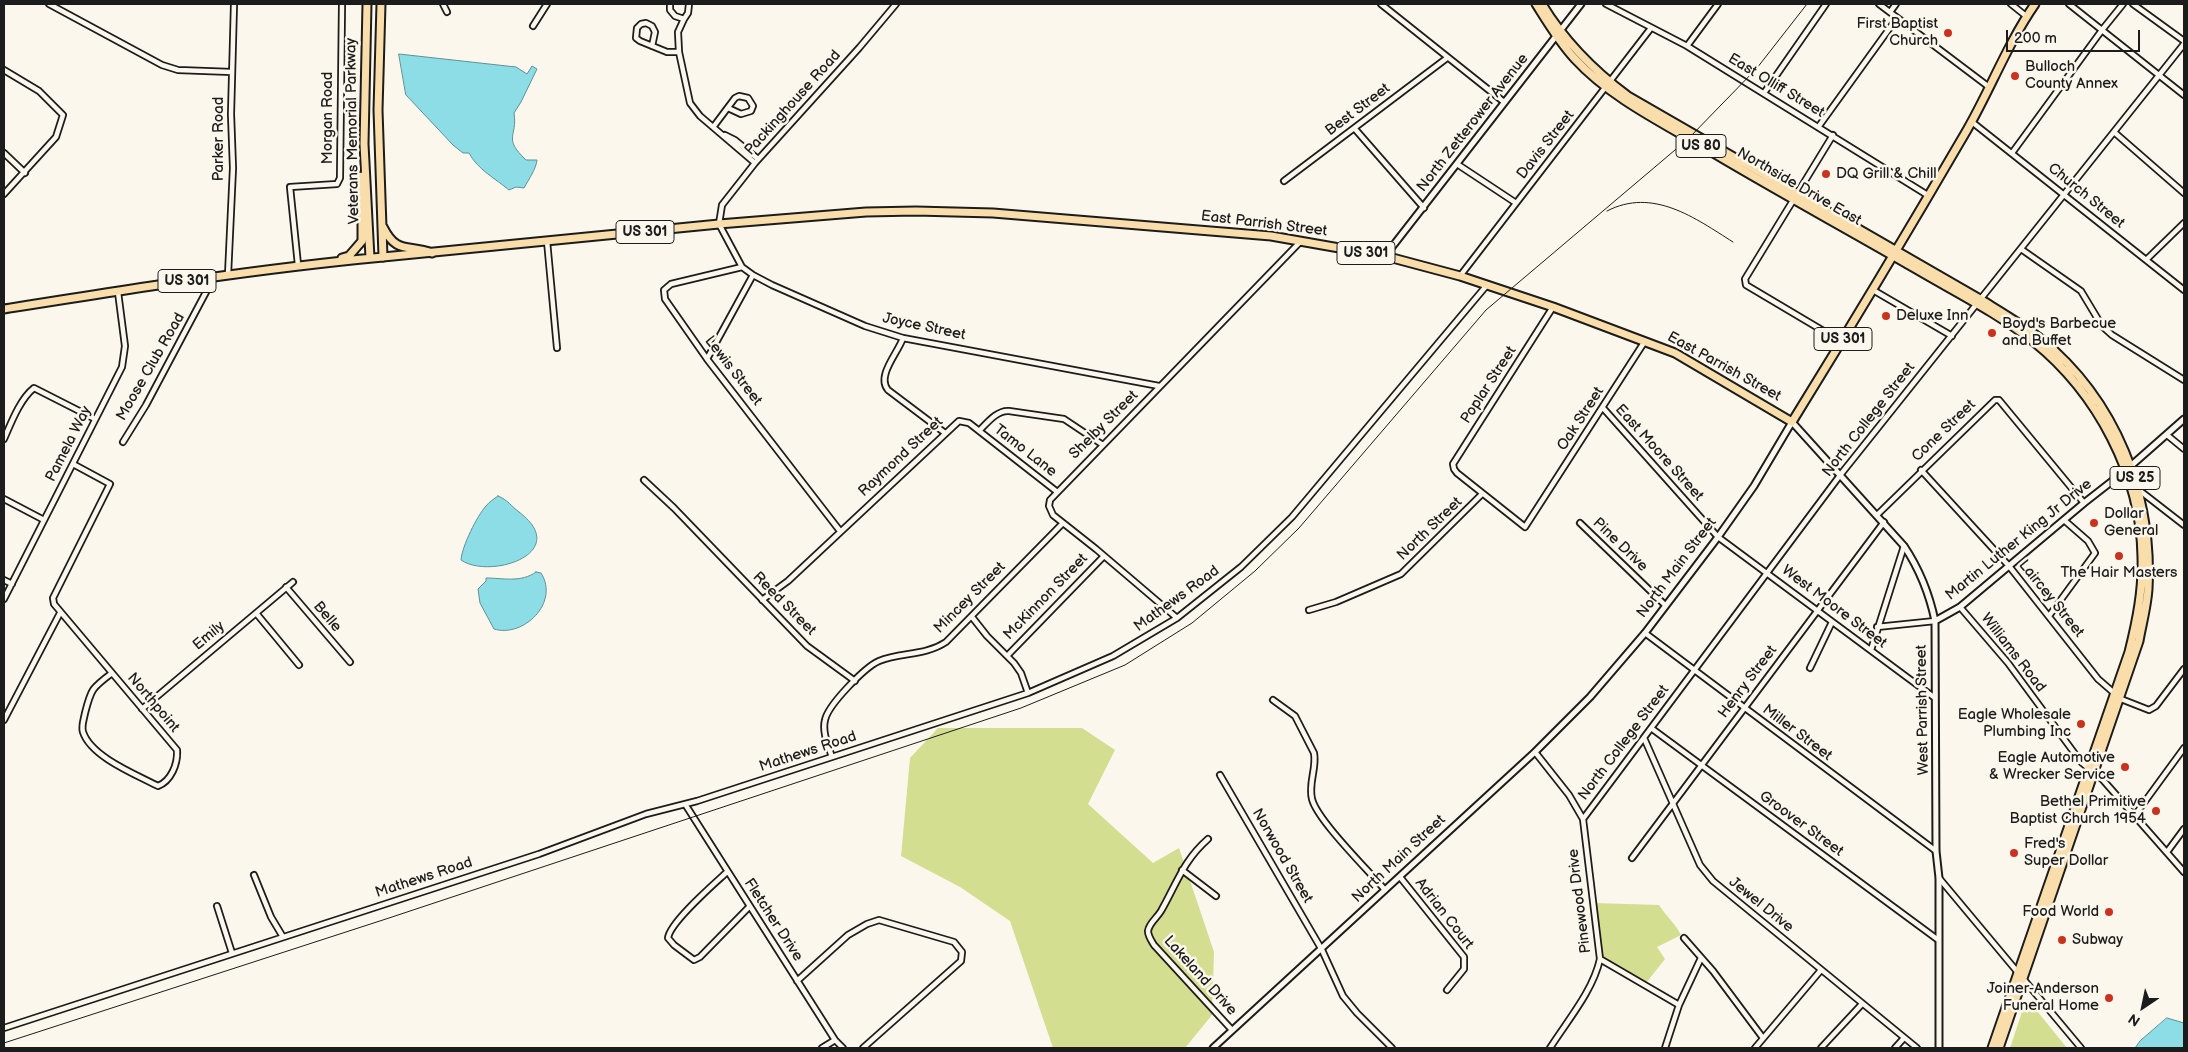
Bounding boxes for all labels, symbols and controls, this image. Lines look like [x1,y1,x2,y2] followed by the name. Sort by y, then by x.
[1857,15,1938,50] place label: First Baptist Church
[2008,20,2142,52] scale bar
[1942,27,1954,39] marker: First Baptist Church
[2014,29,2057,48] text: 200 m
[342,38,364,224] street label: Veterans Memorial Parkway
[741,47,845,159] street label: Packinghouse Road
[1413,50,1533,196] street label: North Zetterower Avenue
[1724,50,1828,122] street label: East Olliff Street
[2025,58,2118,93] place label: Bulloch County Annex
[2009,70,2021,82] marker: Bulloch County Annex
[319,72,337,164] street label: Morgan Road
[1322,80,1394,140] street label: Best Street
[210,97,228,181] street label: Parker Road
[1513,107,1579,183] street label: Davis Street
[1676,134,1726,158] road number: US 80
[1734,144,1864,230] street label: Northside Drive East
[2044,159,2128,233] street label: Church Street
[1836,165,1937,183] place label: DQ Grill & Chill
[1820,168,1832,180] marker: DQ Grill & Chill
[1200,207,1328,241] street label: East Parrish Street
[616,220,674,243] road number: US 301
[1337,242,1395,264] road number: US 301
[158,270,216,292] road number: US 301
[1896,307,1968,325] place label: Deluxe Inn
[881,309,967,345] street label: Joyce Street
[113,310,189,424] street label: Moose Club Road
[1880,310,1892,322] marker: Deluxe Inn
[2002,315,2116,350] place label: Boyd's Barbecue and Buffet
[1986,327,1998,339] marker: Boyd's Barbecue and Buffet
[1664,328,1784,406] street label: East Parrish Street
[1814,328,1872,350] road number: US 301
[700,333,766,409] street label: Lewis Street
[1457,343,1521,427] street label: Poplar Street
[1819,359,1919,481] street label: North College Street
[1554,384,1608,454] street label: Oak Street
[1066,387,1142,463] street label: Shelby Street
[1908,396,1980,466] street label: Cone Street
[1611,401,1707,505] street label: East Moore Street
[42,403,96,485] street label: Pamela Way
[855,413,947,501] street label: Raymond Street
[990,421,1060,481] street label: Tamo Lane
[2110,466,2160,489] road number: US 25
[1942,475,2096,605] street label: Martin Luther King Jr Drive
[1394,494,1466,564] street label: North Street
[2104,505,2158,540] place label: Dollar General
[1589,514,1651,576] street label: Pine Drive
[1633,514,1721,622] street label: North Main Street
[2088,517,2100,529] marker: Dollar General
[1000,550,1092,644] street label: McKinnon Street
[2113,550,2125,562] marker: The Hair Masters
[2014,557,2088,641] street label: Laircey Street
[931,559,1009,637] street label: Mincey Street
[1131,562,1223,636] street label: Mathews Road
[1778,562,1890,652] street label: West Moore Street
[2060,564,2178,582] place label: The Hair Masters
[749,569,819,639] street label: Reed Street
[309,598,345,636] street label: Belle
[1977,610,2049,696] street label: Williams Road
[189,618,229,654] street label: Emily
[1715,642,1781,722] street label: Henry Street
[1913,645,1933,775] street label: West Parrish Street
[123,670,183,736] street label: Northpoint
[1575,682,1673,804] street label: North College Street
[1759,701,1835,765] street label: Miller Street
[1958,706,2071,741] place label: Eagle Wholesale Plumbing Inc
[2075,718,2087,730] marker: Eagle Wholesale Plumbing Inc
[757,728,859,776] street label: Mathews Road
[1989,749,2115,784] place label: Eagle Automotive & Wrecker Service
[2119,761,2131,773] marker: Eagle Automotive & Wrecker Service
[1755,787,1847,861] street label: Groover Street
[2010,793,2146,828] place label: Bethel Primitive Baptist Church 1954
[2150,805,2162,817] marker: Bethel Primitive Baptist Church 1954
[1248,806,1316,906] street label: Norwood Street
[1349,811,1449,907] street label: North Main Street
[2024,835,2108,870] place label: Fred's Super Dollar
[2008,847,2020,859] marker: Fred's Super Dollar
[1565,848,1595,954] street label: Pinewood Drive
[373,854,475,902] street label: Mathews Road
[1725,873,1797,937] street label: Jewel Drive
[740,875,806,965] street label: Fletcher Drive
[1411,875,1477,953] street label: Adrian Court
[2022,903,2099,921] place label: Food World
[2103,906,2115,918] marker: Food World
[2072,931,2123,949] place label: Subway
[1160,933,1240,1019] street label: Lakeland Drive
[2056,934,2068,946] marker: Subway
[1987,980,2099,1015] place label: Joiner-Anderson Funeral Home
[2118,982,2168,1032] north arrow
[2103,992,2115,1004] marker: Joiner-Anderson Funeral Home
[2125,1010,2143,1030] text: N

